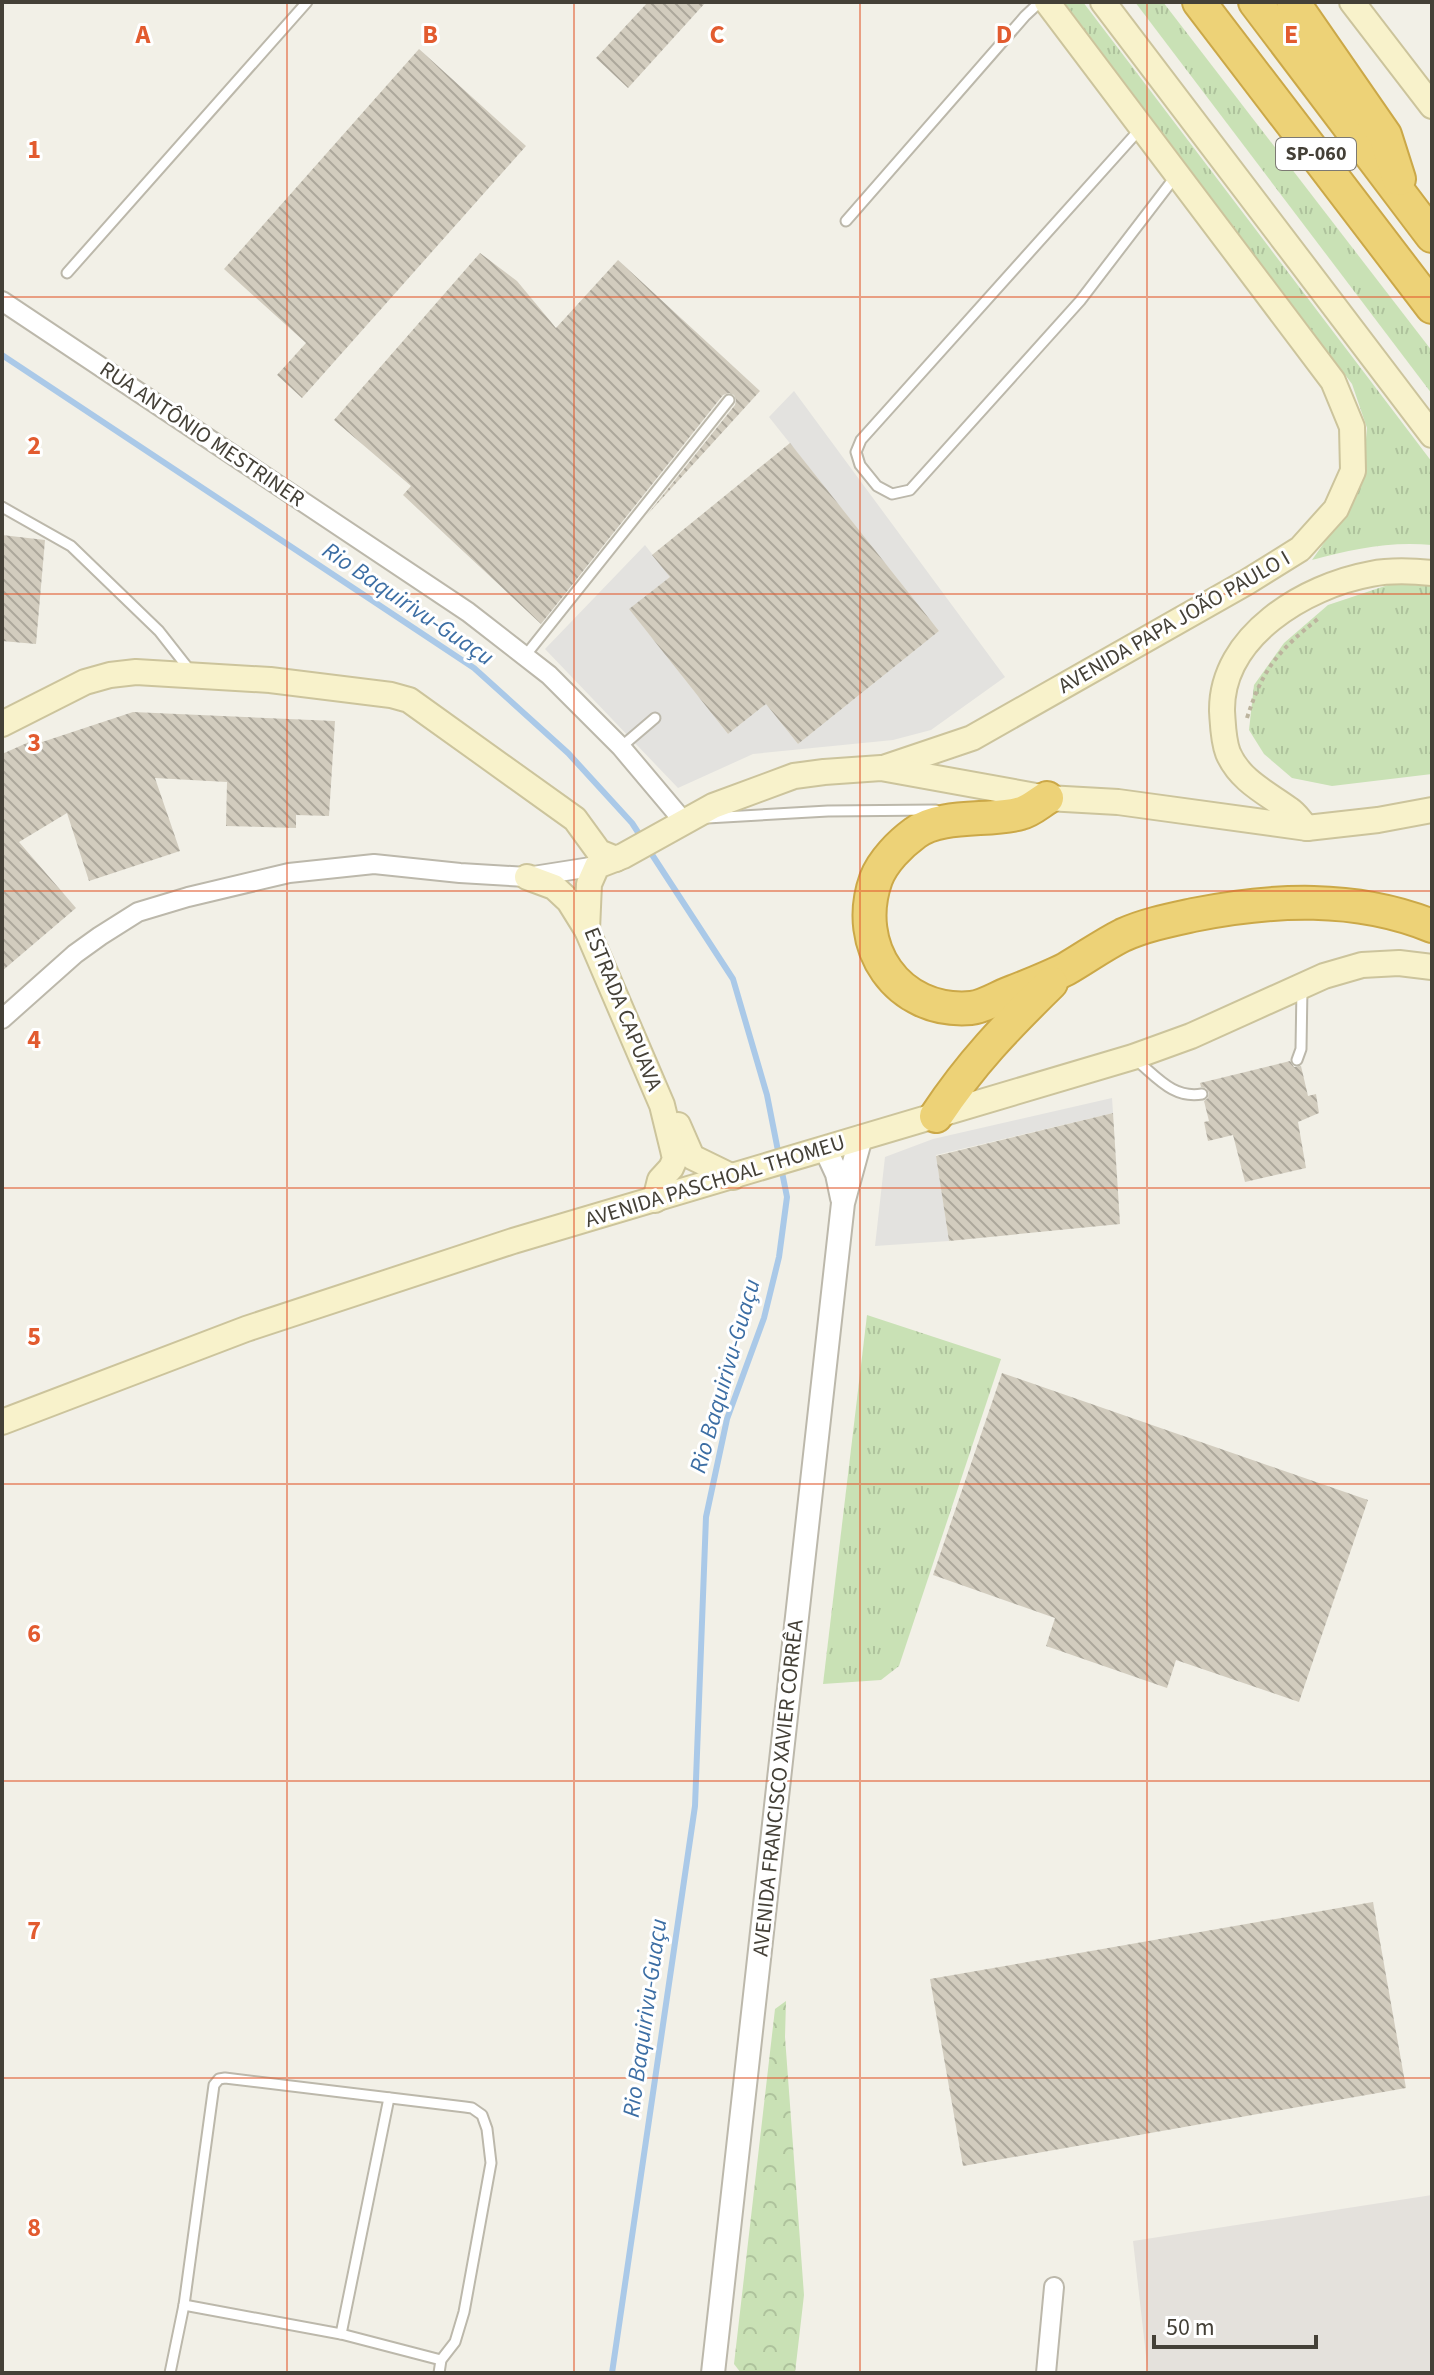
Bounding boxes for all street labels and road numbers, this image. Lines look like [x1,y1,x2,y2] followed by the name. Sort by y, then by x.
[1276,138,1356,170] road number: SP-060
[93,353,311,515] street label: RUA ANTÔNIO MESTRINER
[1052,542,1296,702] street label: AVENIDA PAPA JOÃO PAULO I
[576,922,670,1096] street label: ESTRADA CAPUAVA
[581,1126,849,1236] street label: AVENIDA PASCHOAL THOMEU
[744,1618,812,1958] street label: AVENIDA FRANCISCO XAVIER CORRÊA

